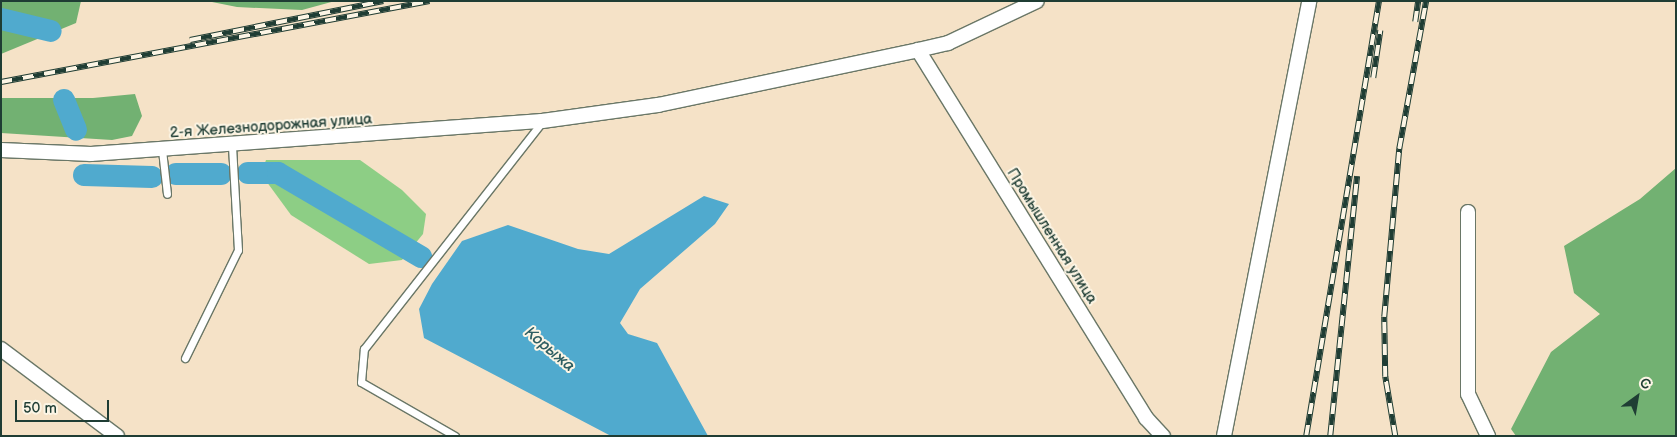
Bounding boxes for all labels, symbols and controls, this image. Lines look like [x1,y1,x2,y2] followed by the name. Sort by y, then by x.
[169,110,373,142] street label: 2-я Железнодорожная улица
[1003,165,1101,307] street label: Промышленная улица
[520,323,578,377] water label: Корыжа
[1612,372,1662,422] north arrow
[1637,374,1654,394] text: С
[18,390,111,422] scale bar
[23,399,57,418] text: 50 m

